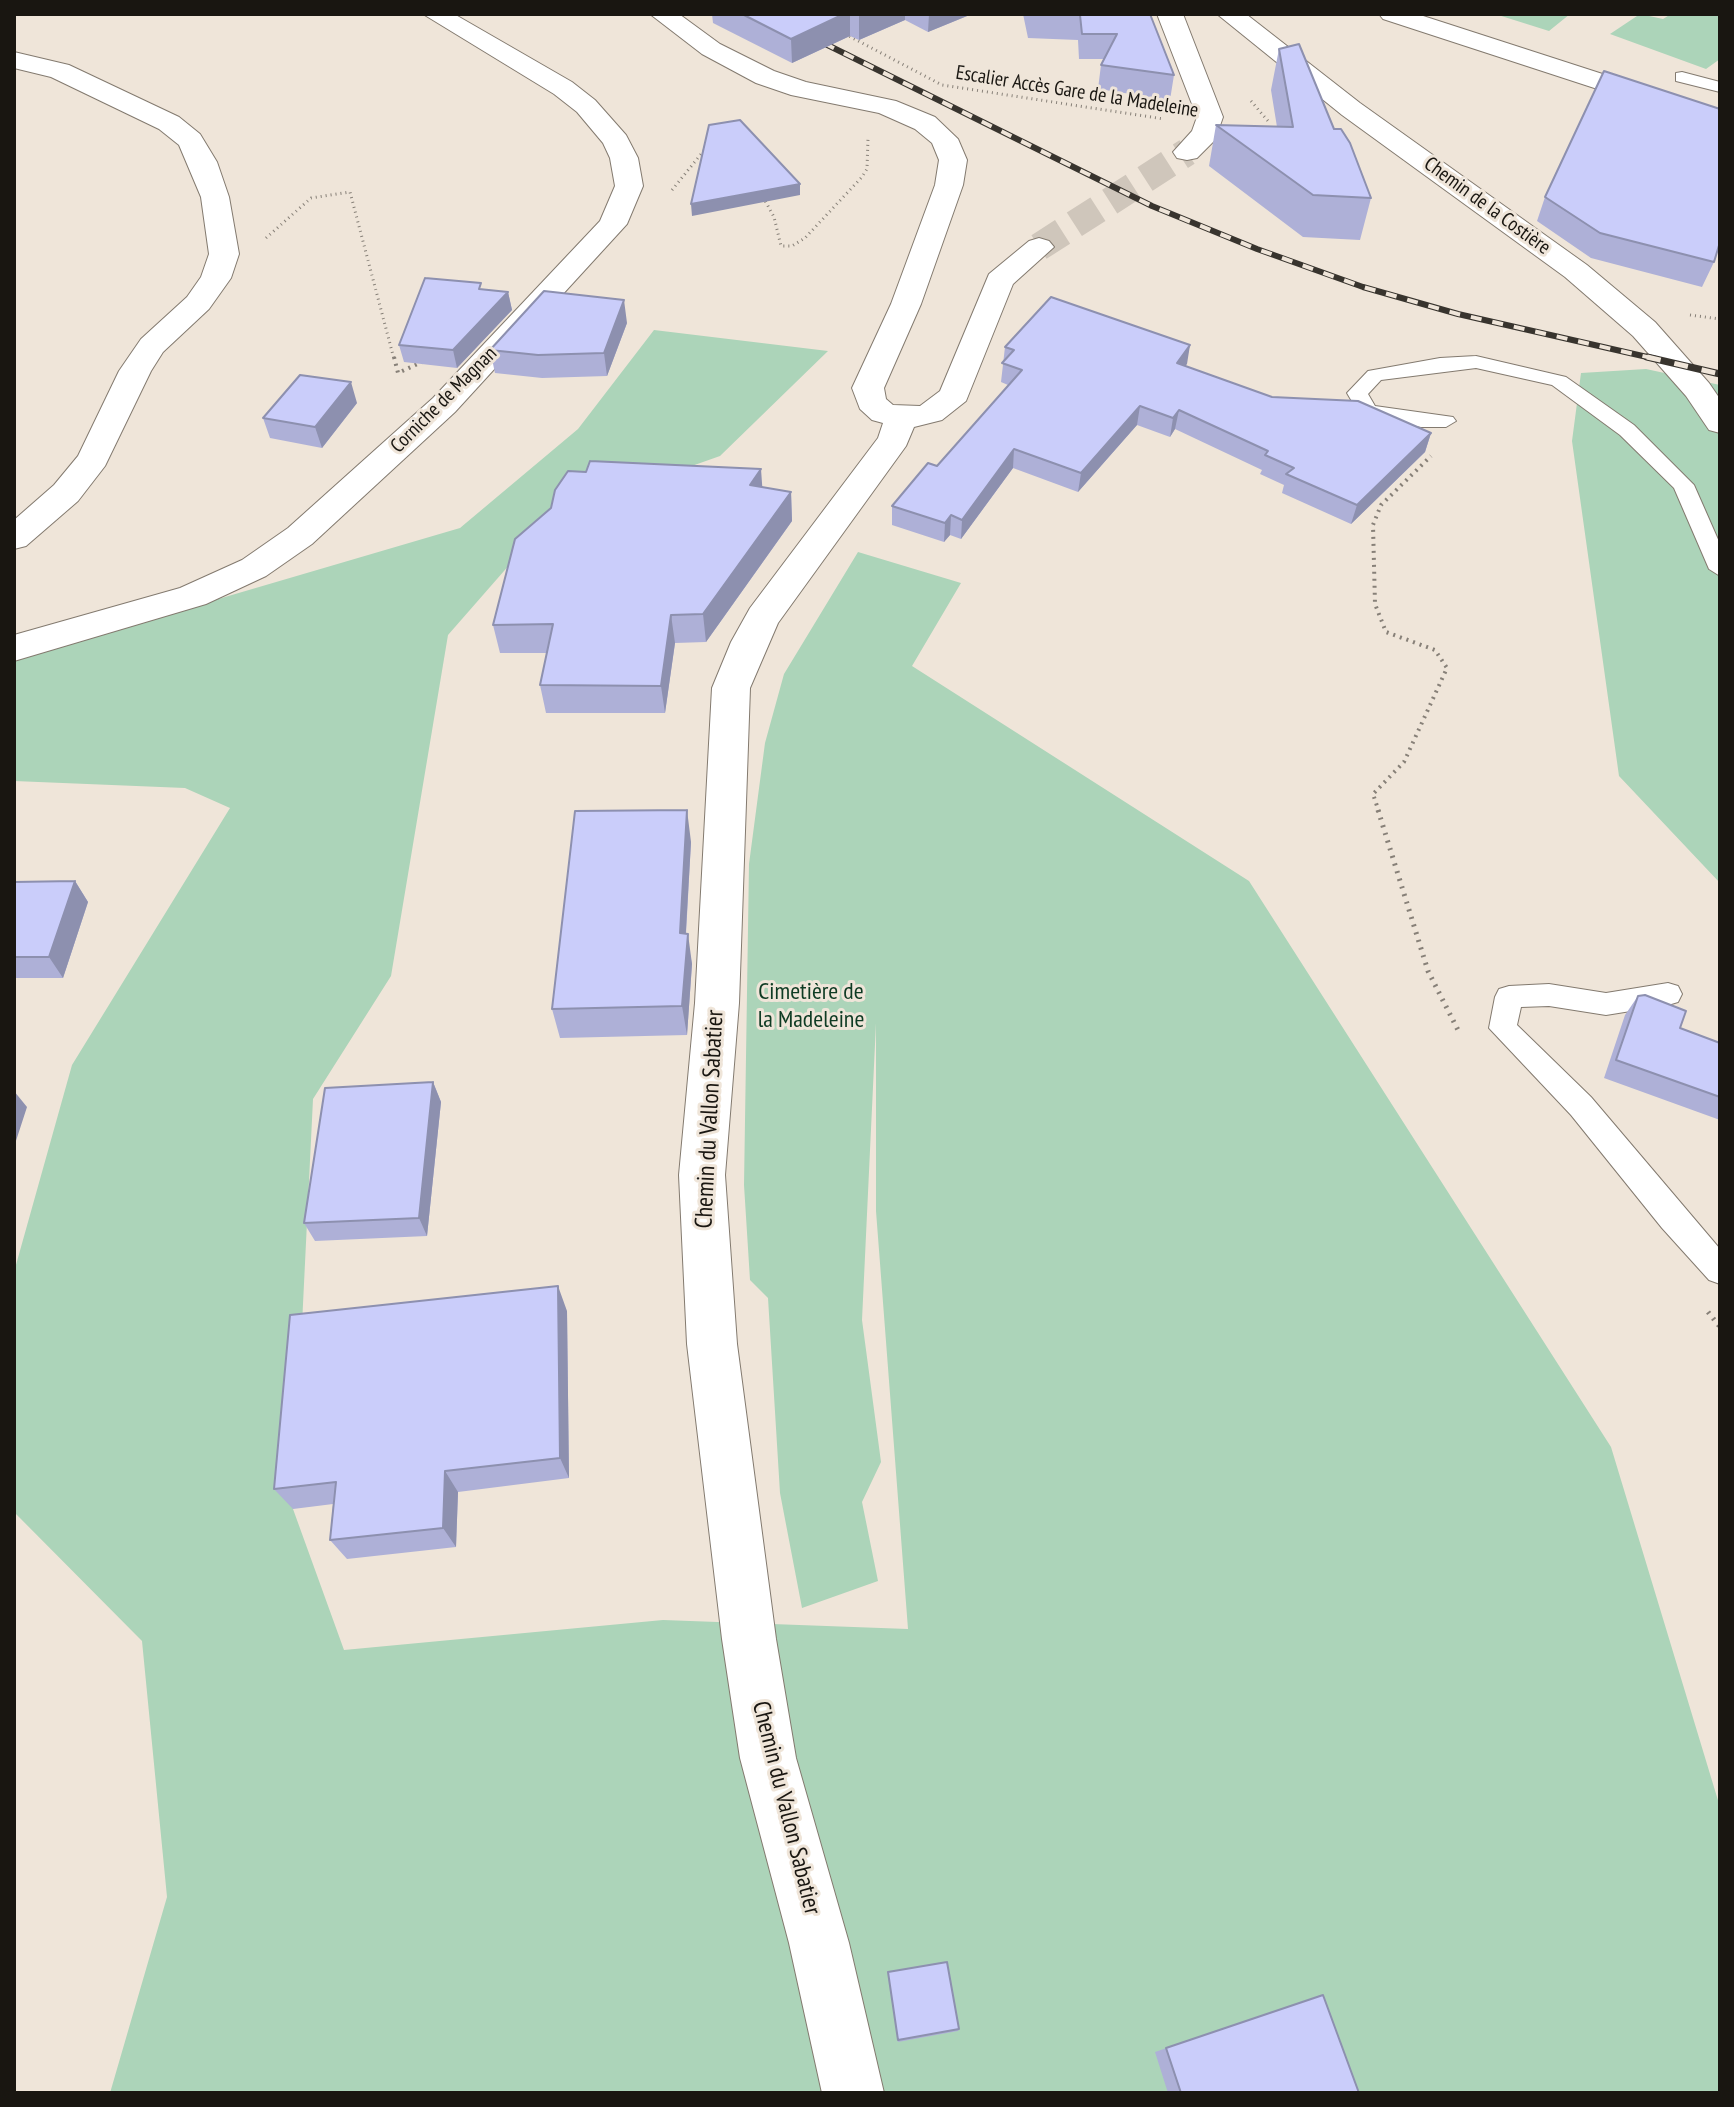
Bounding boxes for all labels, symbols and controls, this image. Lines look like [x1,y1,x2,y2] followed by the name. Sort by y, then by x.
[954,61,1200,123] street label: Escalier Accès Gare de la Madeleine
[1419,152,1555,260] street label: Chemin de la Costière
[386,342,502,458] street label: Corniche de Magnan
[758,978,864,1034] park label: Cimetière de la Madeleine
[690,1009,730,1229] street label: Chemin du Vallon Sabatier
[746,1698,826,1918] street label: Chemin du Vallon Sabatier

